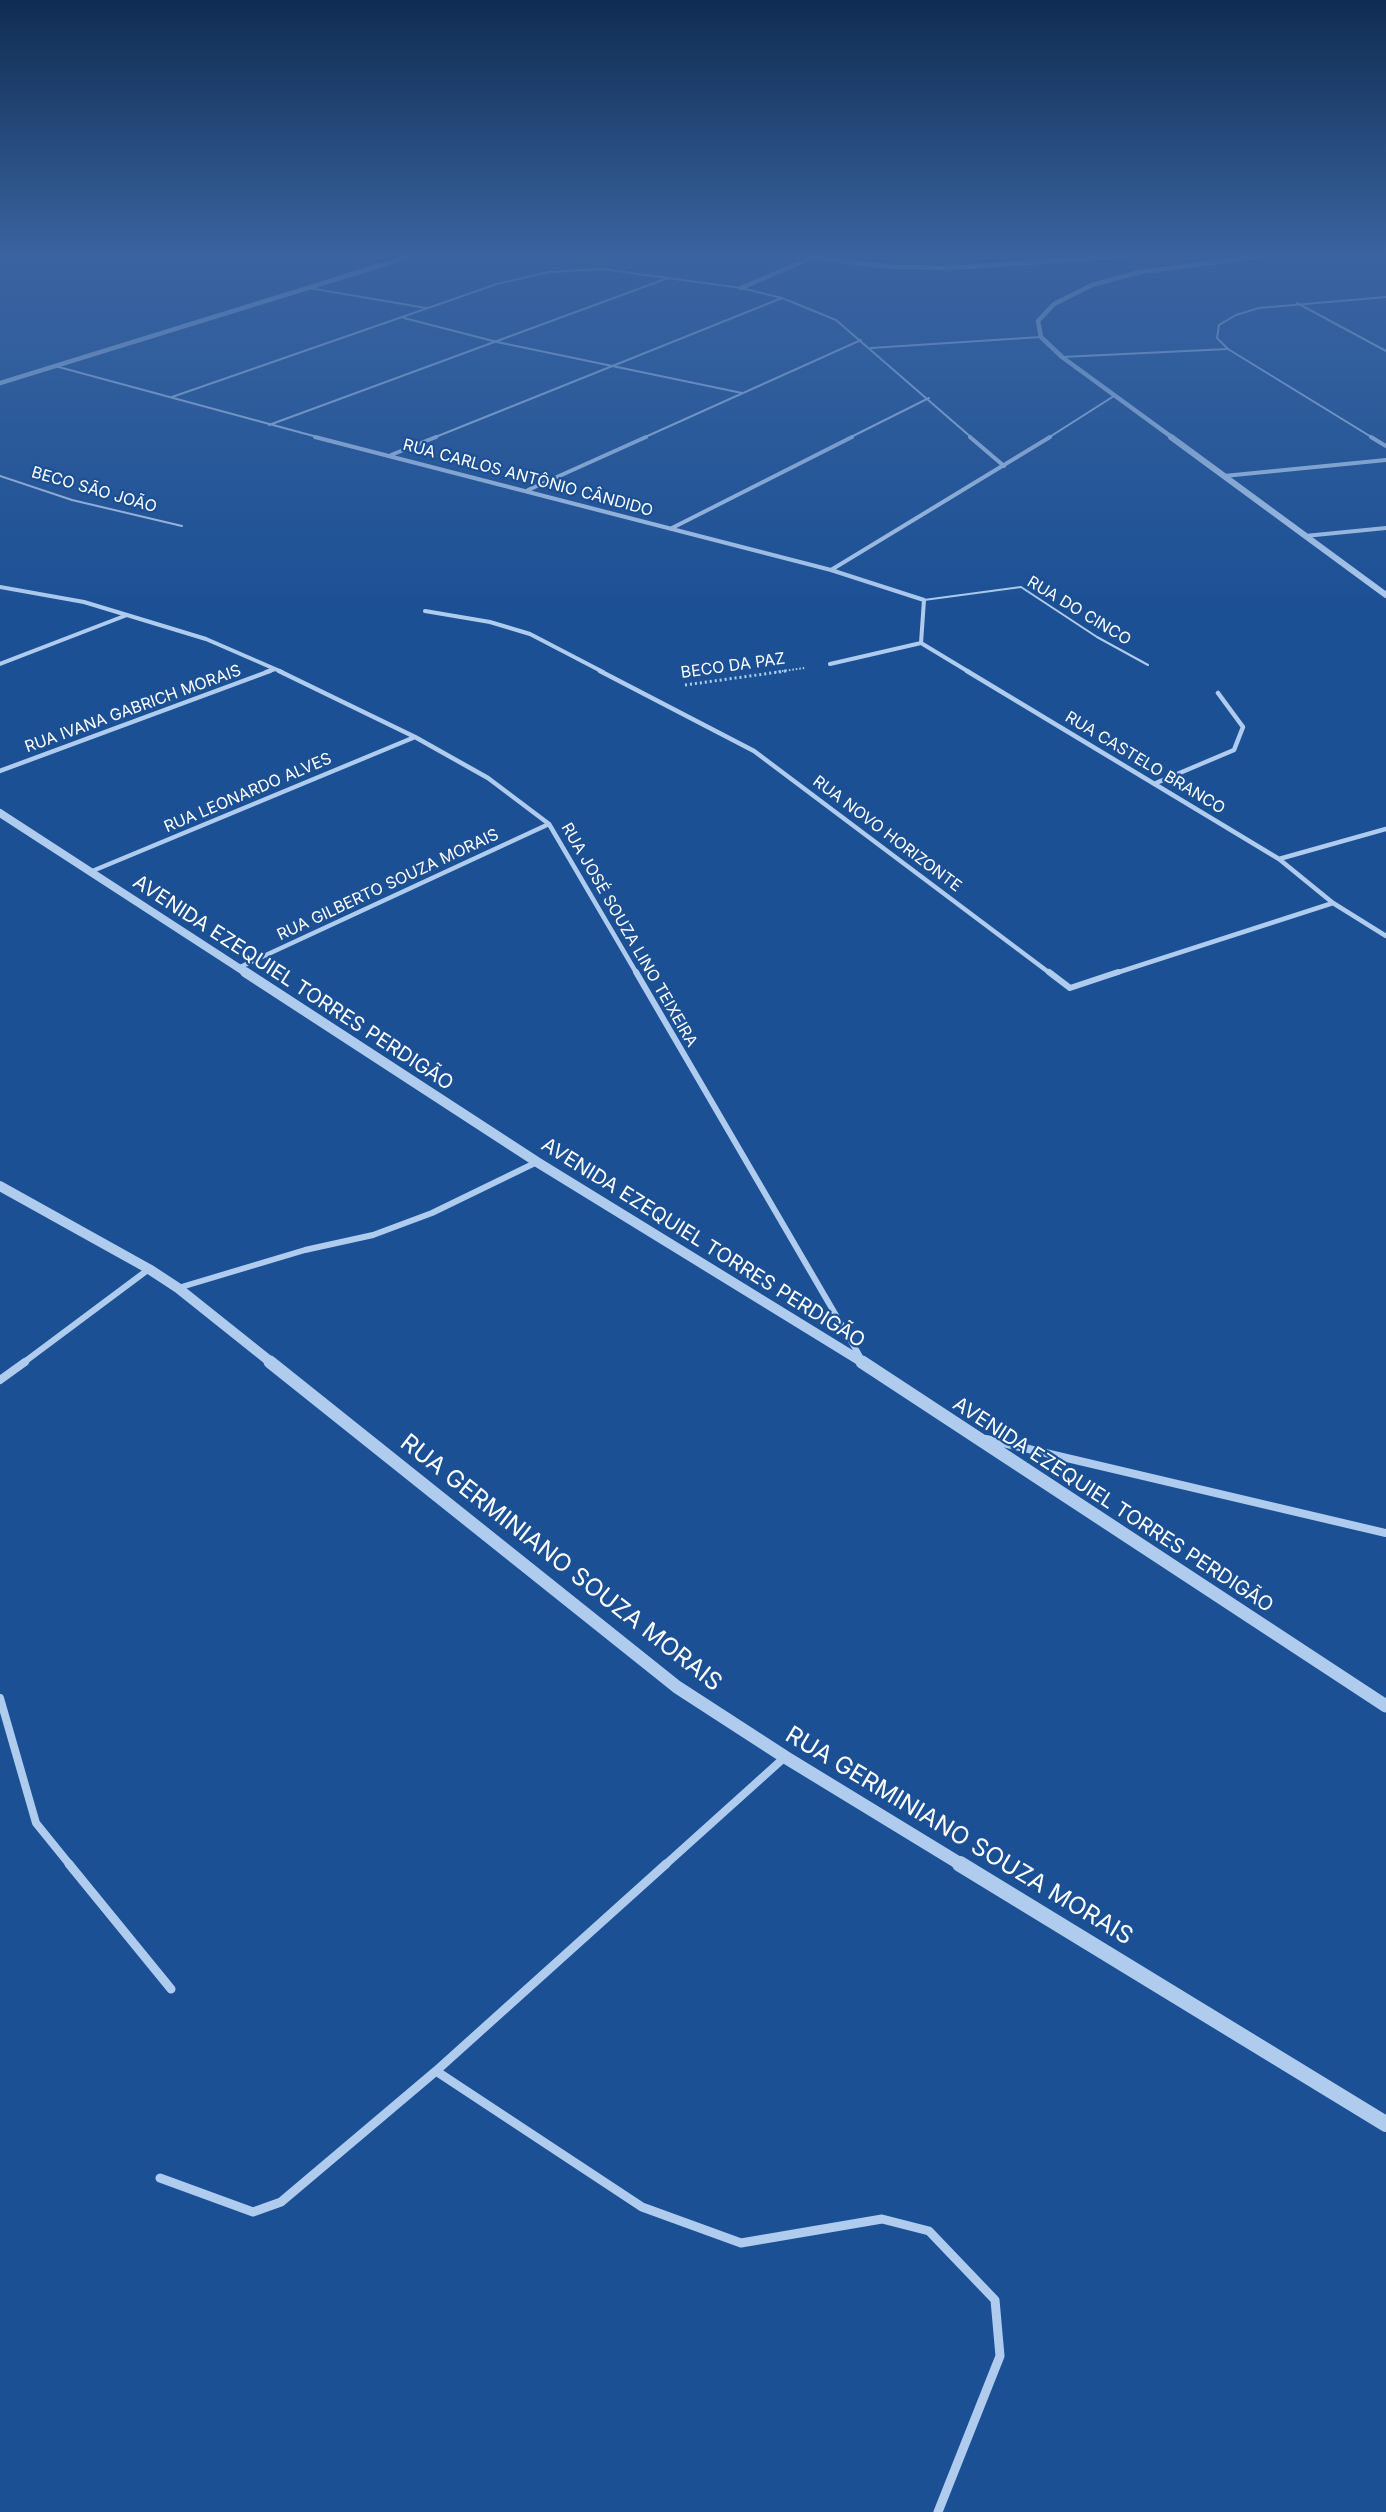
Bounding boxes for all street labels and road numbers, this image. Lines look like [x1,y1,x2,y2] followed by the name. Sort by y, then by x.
[401,435,655,521] street label: RUA CARLOS ANTÔNIO CÂNDIDO
[29,463,159,517] street label: BECO SÃO JOÃO
[1024,572,1134,650] street label: RUA DO CINCO
[680,649,786,683] street label: BECO DA PAZ
[22,661,244,757] street label: RUA IVANA GABRICH MORAIS
[1062,708,1228,818] street label: RUA CASTELO BRANCO
[161,749,335,837] street label: RUA LEONARDO ALVES
[809,772,965,896] street label: RUA NOVO HORIZONTE
[557,819,701,1051] street label: RUA JOSÉ SOUZA LINO TEIXEIRA
[274,825,502,945] street label: RUA GILBERTO SOUZA MORAIS
[128,870,458,1096] street label: AVENIDA EZEQUIEL TORRES PERDIGÃO
[537,1133,869,1353] street label: AVENIDA EZEQUIEL TORRES PERDIGÃO
[948,1392,1278,1618] street label: AVENIDA EZEQUIEL TORRES PERDIGÃO
[394,1428,728,1698] street label: RUA GERMINIANO SOUZA MORAIS
[780,1721,1138,1951] street label: RUA GERMINIANO SOUZA MORAIS

